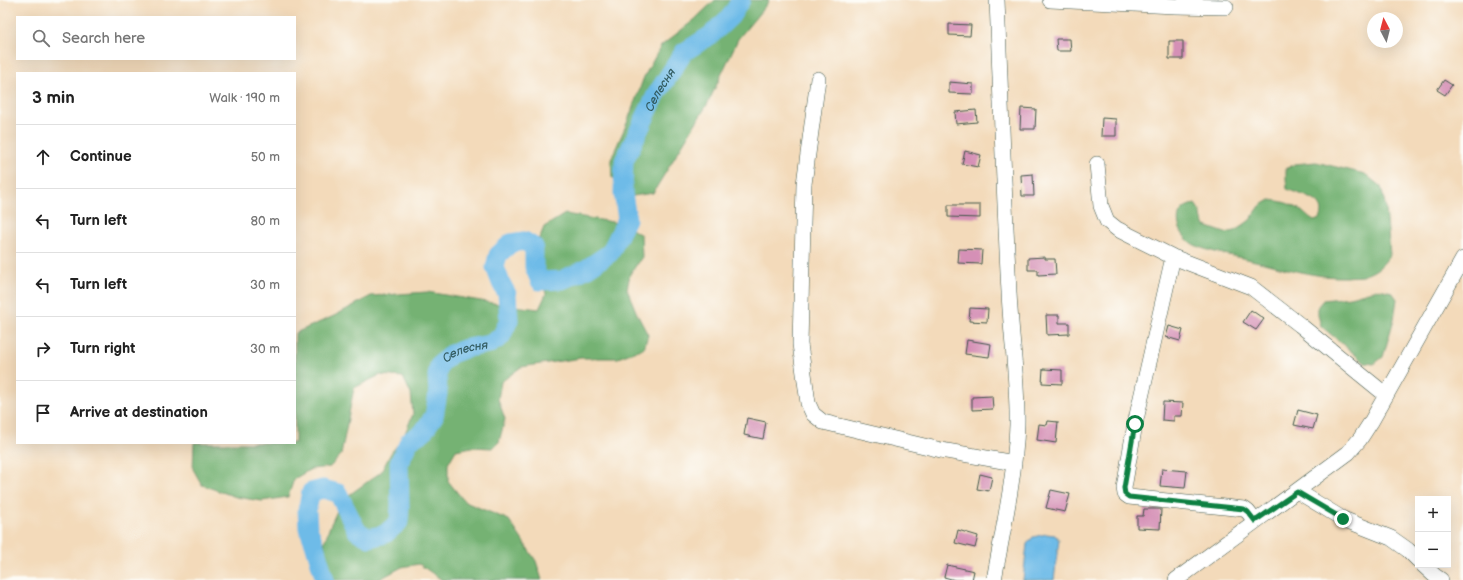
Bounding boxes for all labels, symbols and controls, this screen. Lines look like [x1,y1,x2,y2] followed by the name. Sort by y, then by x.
[1367,12,1403,48] north arrow
[16,16,296,60] search box
[30,27,52,49] icon: search
[62,29,145,48] text: Search here
[642,65,679,114] water label: Селесня
[32,88,75,108] text: 3 min
[209,90,280,106] text: Walk · 190 m
[32,146,54,168] icon: ahead
[70,147,132,166] text: Continue
[251,149,280,165] text: 50 m
[32,210,54,232] icon: left
[70,211,127,230] text: Turn left
[251,213,280,229] text: 80 m
[32,274,54,296] icon: left
[70,275,127,294] text: Turn left
[250,277,280,293] text: 30 m
[439,337,490,366] water label: Селесня
[32,338,54,360] icon: right
[70,339,135,358] text: Turn right
[250,341,280,357] text: 30 m
[32,402,54,424] icon: arrive
[70,403,208,422] text: Arrive at destination
[1126,415,1144,433] route start
[1415,496,1451,568] map controls
[1415,496,1451,532] button: +
[1334,510,1352,528] route end
[1415,532,1451,568] button: −

